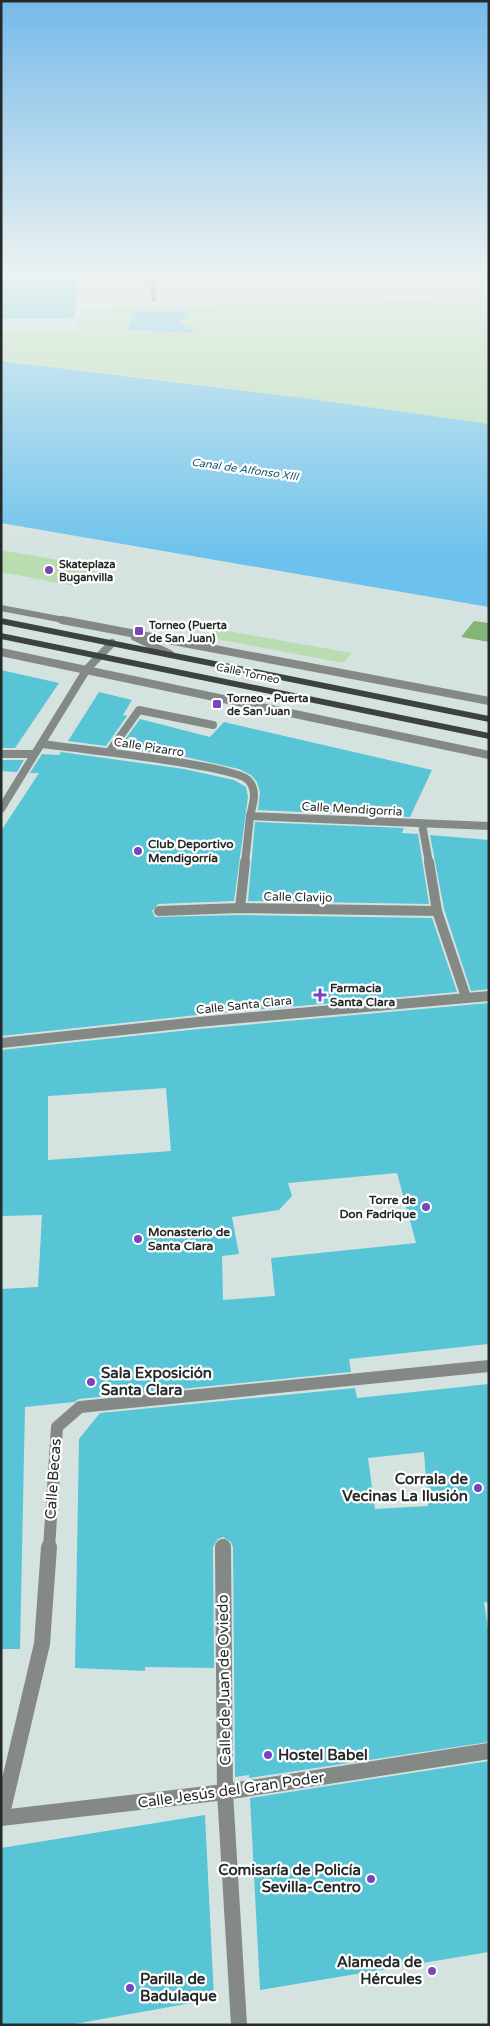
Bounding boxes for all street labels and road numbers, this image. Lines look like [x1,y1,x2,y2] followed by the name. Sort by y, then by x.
[215,660,281,687] street label: Calle Torneo
[113,735,185,759] street label: Calle Pizarro
[301,799,403,819] street label: Calle Mendigorria
[264,889,332,905] street label: Calle Clavijo
[195,993,293,1017] street label: Calle Santa Clara
[41,1438,65,1520] street label: Calle Becas
[214,1594,234,1766] street label: Calle de Juan de Oviedo
[136,1768,326,1812] street label: Calle Jesús del Gran Poder

